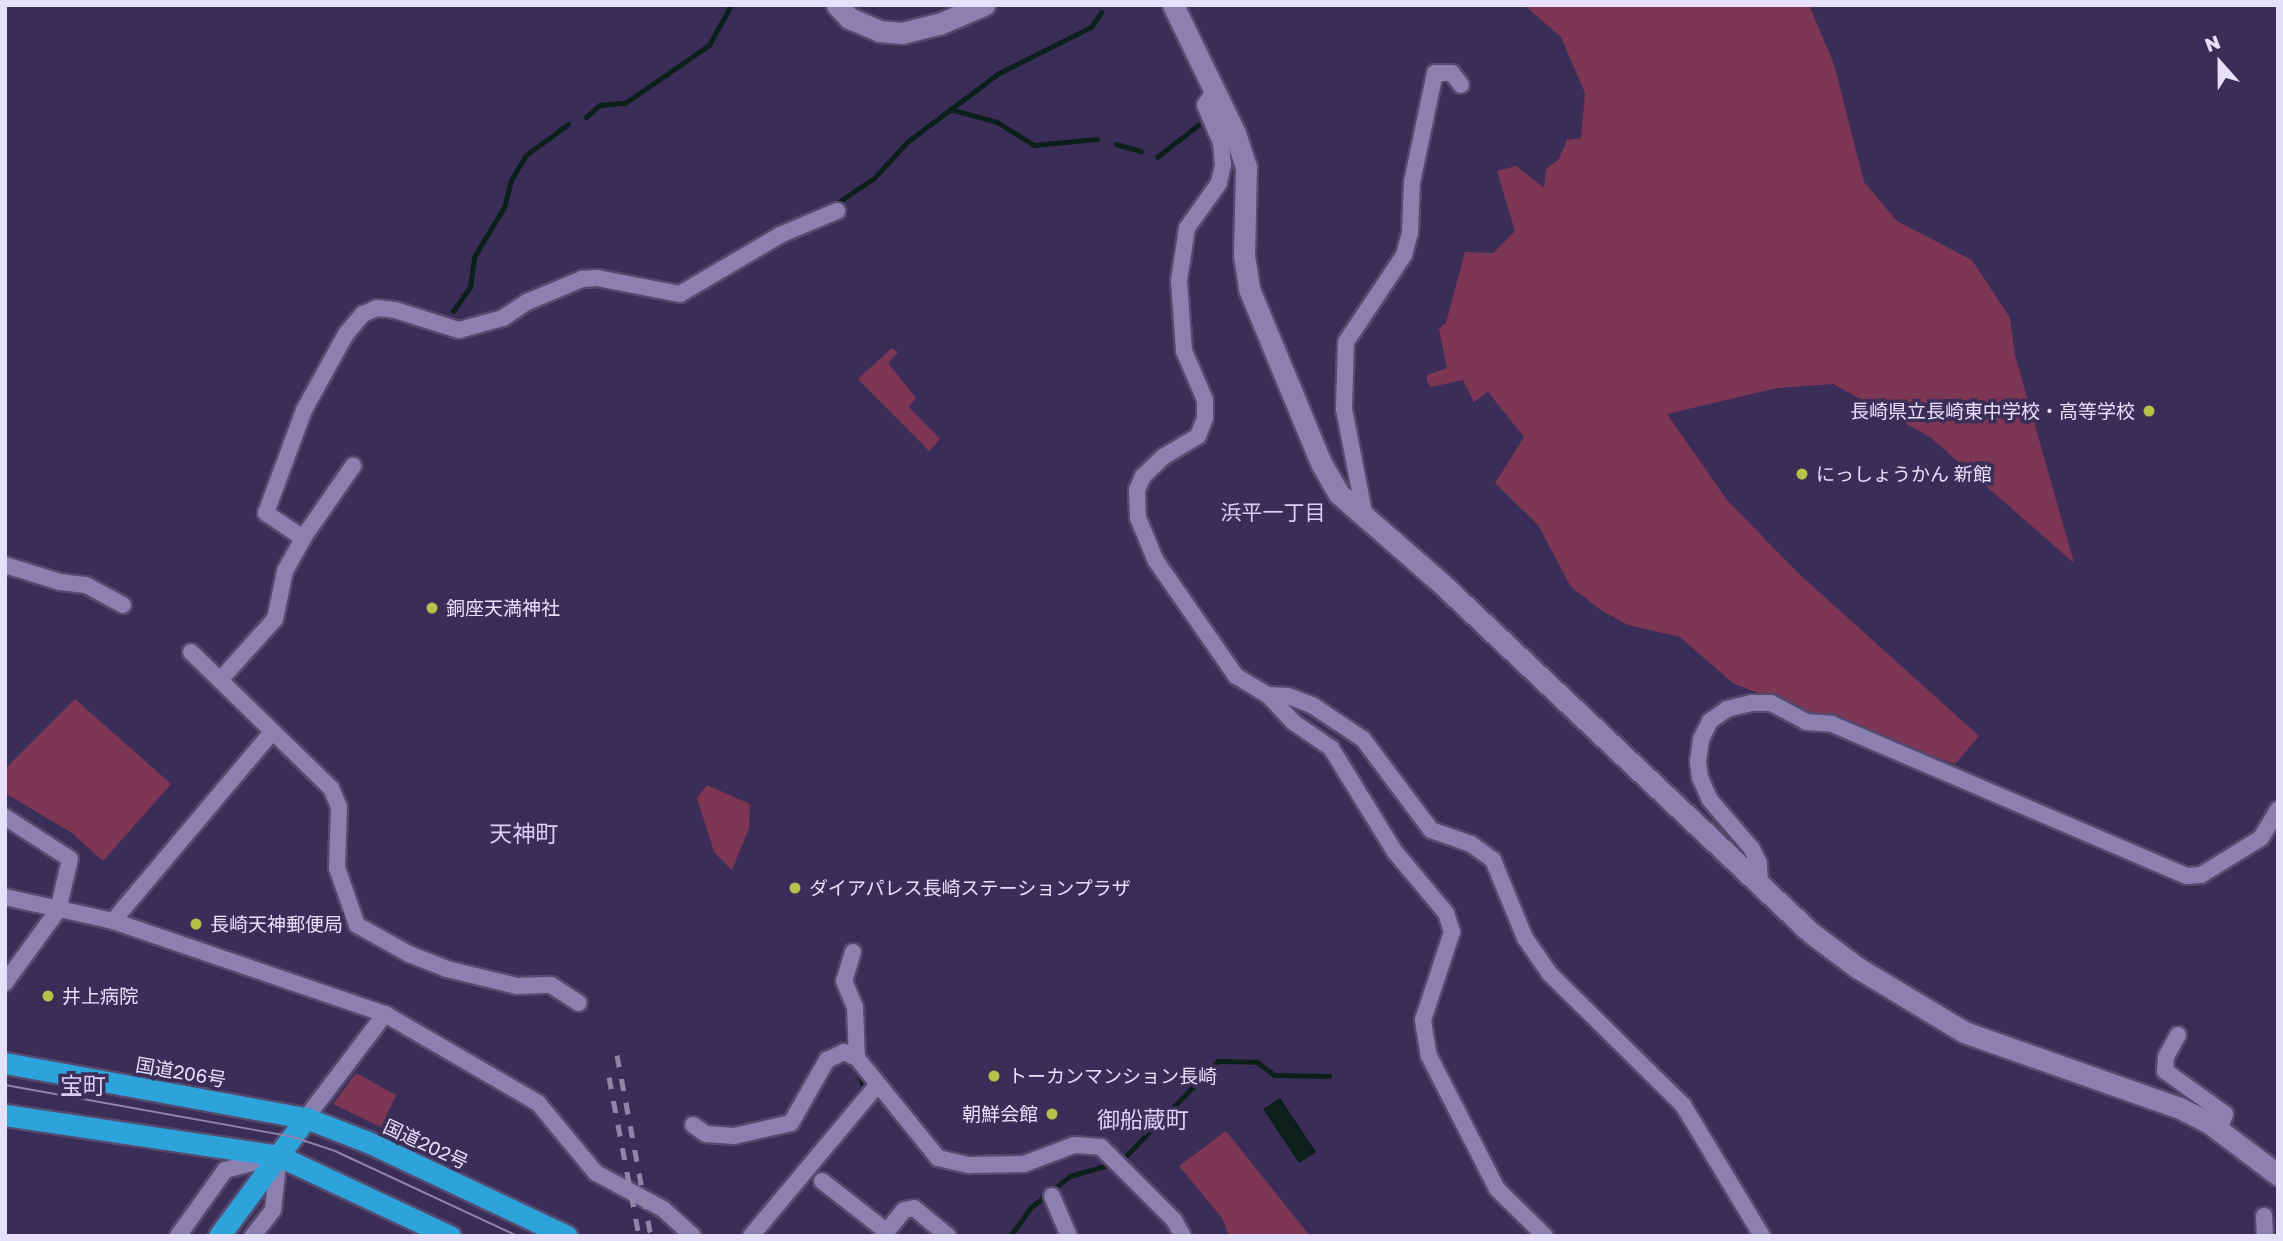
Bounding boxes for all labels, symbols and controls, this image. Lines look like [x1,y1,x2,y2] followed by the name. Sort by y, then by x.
[2185,28,2255,98] north arrow
[2201,30,2223,56] text: N
[1850,400,2135,422] place label: 長崎県立長崎東中学校・高等学校
[2141,403,2157,419] marker: 長崎県立長崎東中学校・高等学校
[1816,463,1992,485] place label: にっしょうかん 新館
[1794,466,1810,482] marker: にっしょうかん 新館
[1221,499,1325,525] district label: 浜平一丁目
[446,597,560,619] place label: 銅座天満神社
[424,600,440,616] marker: 銅座天満神社
[490,819,558,847] district label: 天神町
[809,877,1132,899] place label: ダイアパレス長崎ステーションプラザ
[787,880,803,896] marker: ダイアパレス長崎ステーションプラザ
[210,913,343,935] place label: 長崎天神郵便局
[188,916,204,932] marker: 長崎天神郵便局
[62,985,138,1007] place label: 井上病院
[40,988,56,1004] marker: 井上病院
[134,1053,228,1091] street label: 国道206号
[1008,1065,1217,1087] place label: トーカンマンション長崎
[986,1068,1002,1084] marker: トーカンマンション長崎
[60,1071,106,1099] district label: 宝町
[962,1103,1038,1125] place label: 朝鮮会館
[1097,1105,1189,1133] district label: 御船蔵町
[1044,1106,1060,1122] marker: 朝鮮会館
[380,1114,472,1174] street label: 国道202号

